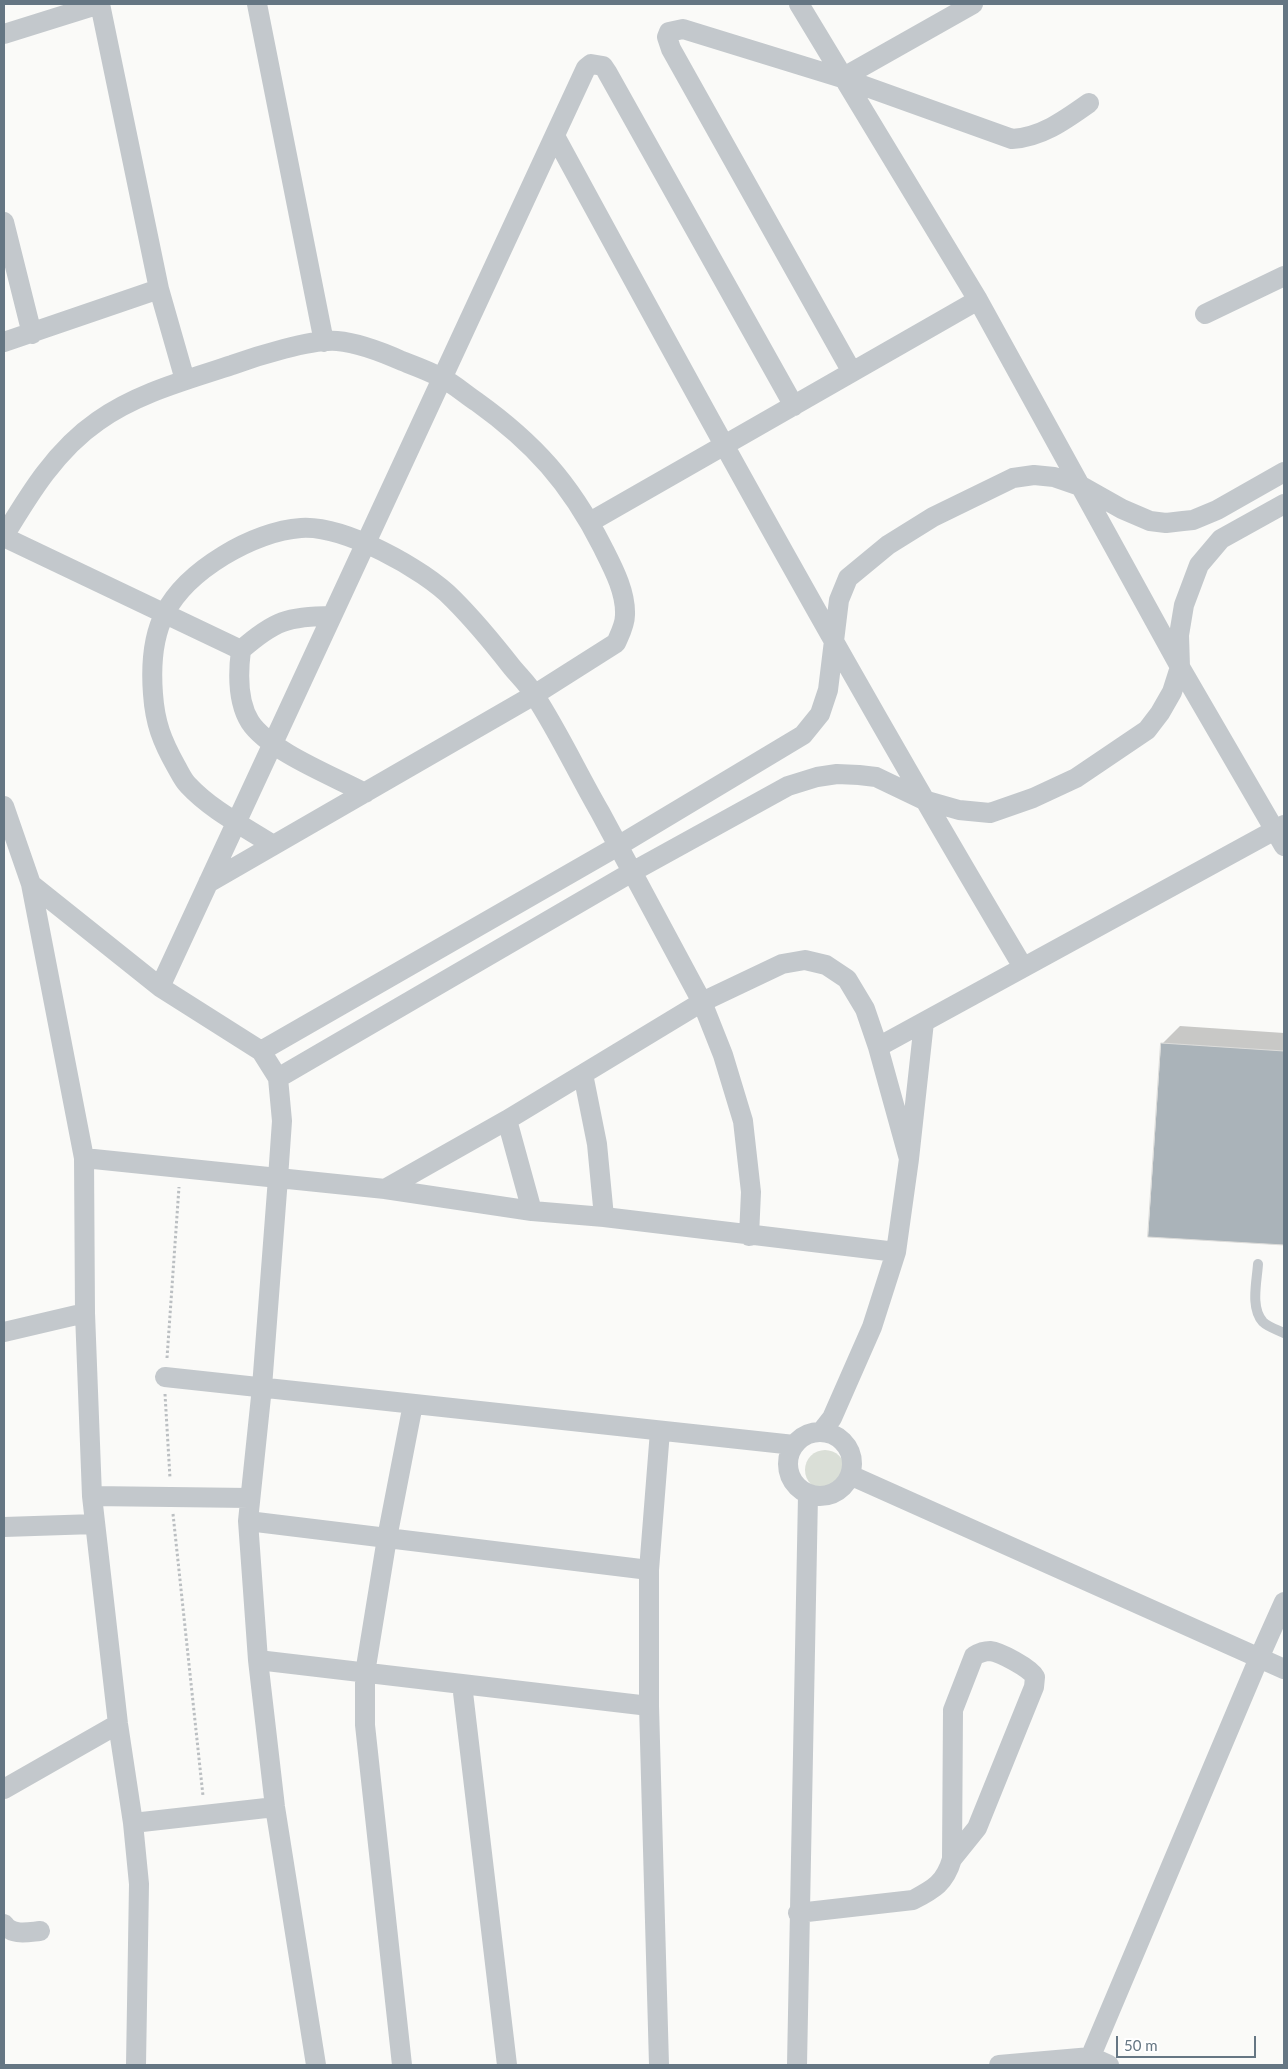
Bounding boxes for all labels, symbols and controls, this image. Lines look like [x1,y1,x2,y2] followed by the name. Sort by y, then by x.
[1118,2026,1258,2058] scale bar
[1124,2036,1158,2054] text: 50 m

